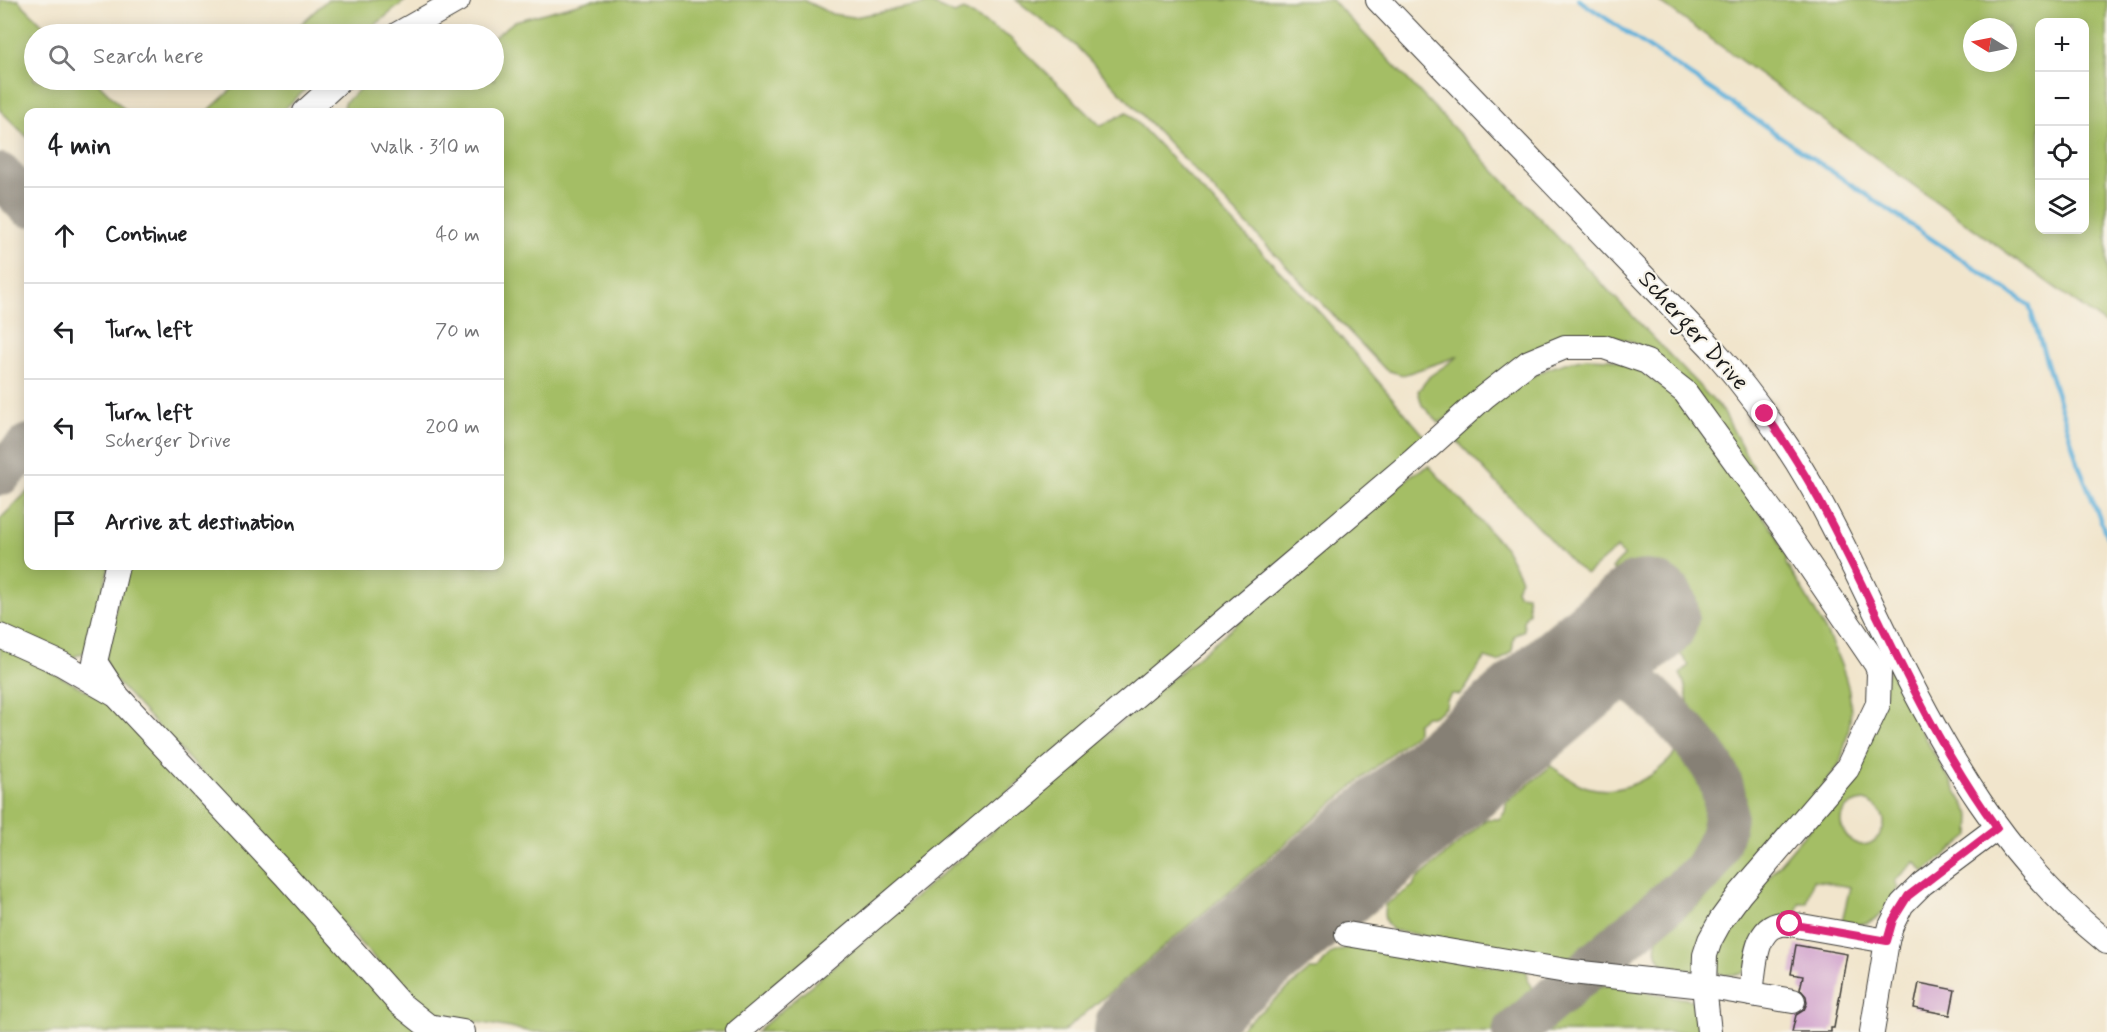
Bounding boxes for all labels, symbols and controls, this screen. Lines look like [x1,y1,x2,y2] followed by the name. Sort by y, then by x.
[1963,18,2017,72] north arrow
[2035,18,2089,234] map controls
[2035,18,2089,72] button: +
[24,24,504,90] search box
[45,41,78,74] icon: search
[93,43,204,71] text: Search here
[2035,72,2089,126] button: −
[2035,126,2089,180] button: locate
[48,130,111,164] text: 4 min
[370,134,480,161] text: Walk · 310 m
[2035,180,2089,234] button: layers
[48,219,81,252] icon: ahead
[105,221,187,249] text: Continue
[436,222,480,249] text: 40 m
[1629,264,1755,400] street label: Scherger Drive
[48,315,81,348] icon: left
[105,317,193,345] text: Turn left
[435,318,480,345] text: 70 m
[105,400,193,428] text: Turn left
[1751,400,1777,426] route end
[48,411,81,444] icon: left
[425,414,480,441] text: 200 m
[105,428,231,455] text: Scherger Drive
[48,507,81,540] icon: arrive
[105,509,295,537] text: Arrive at destination
[1776,910,1802,936] route start

